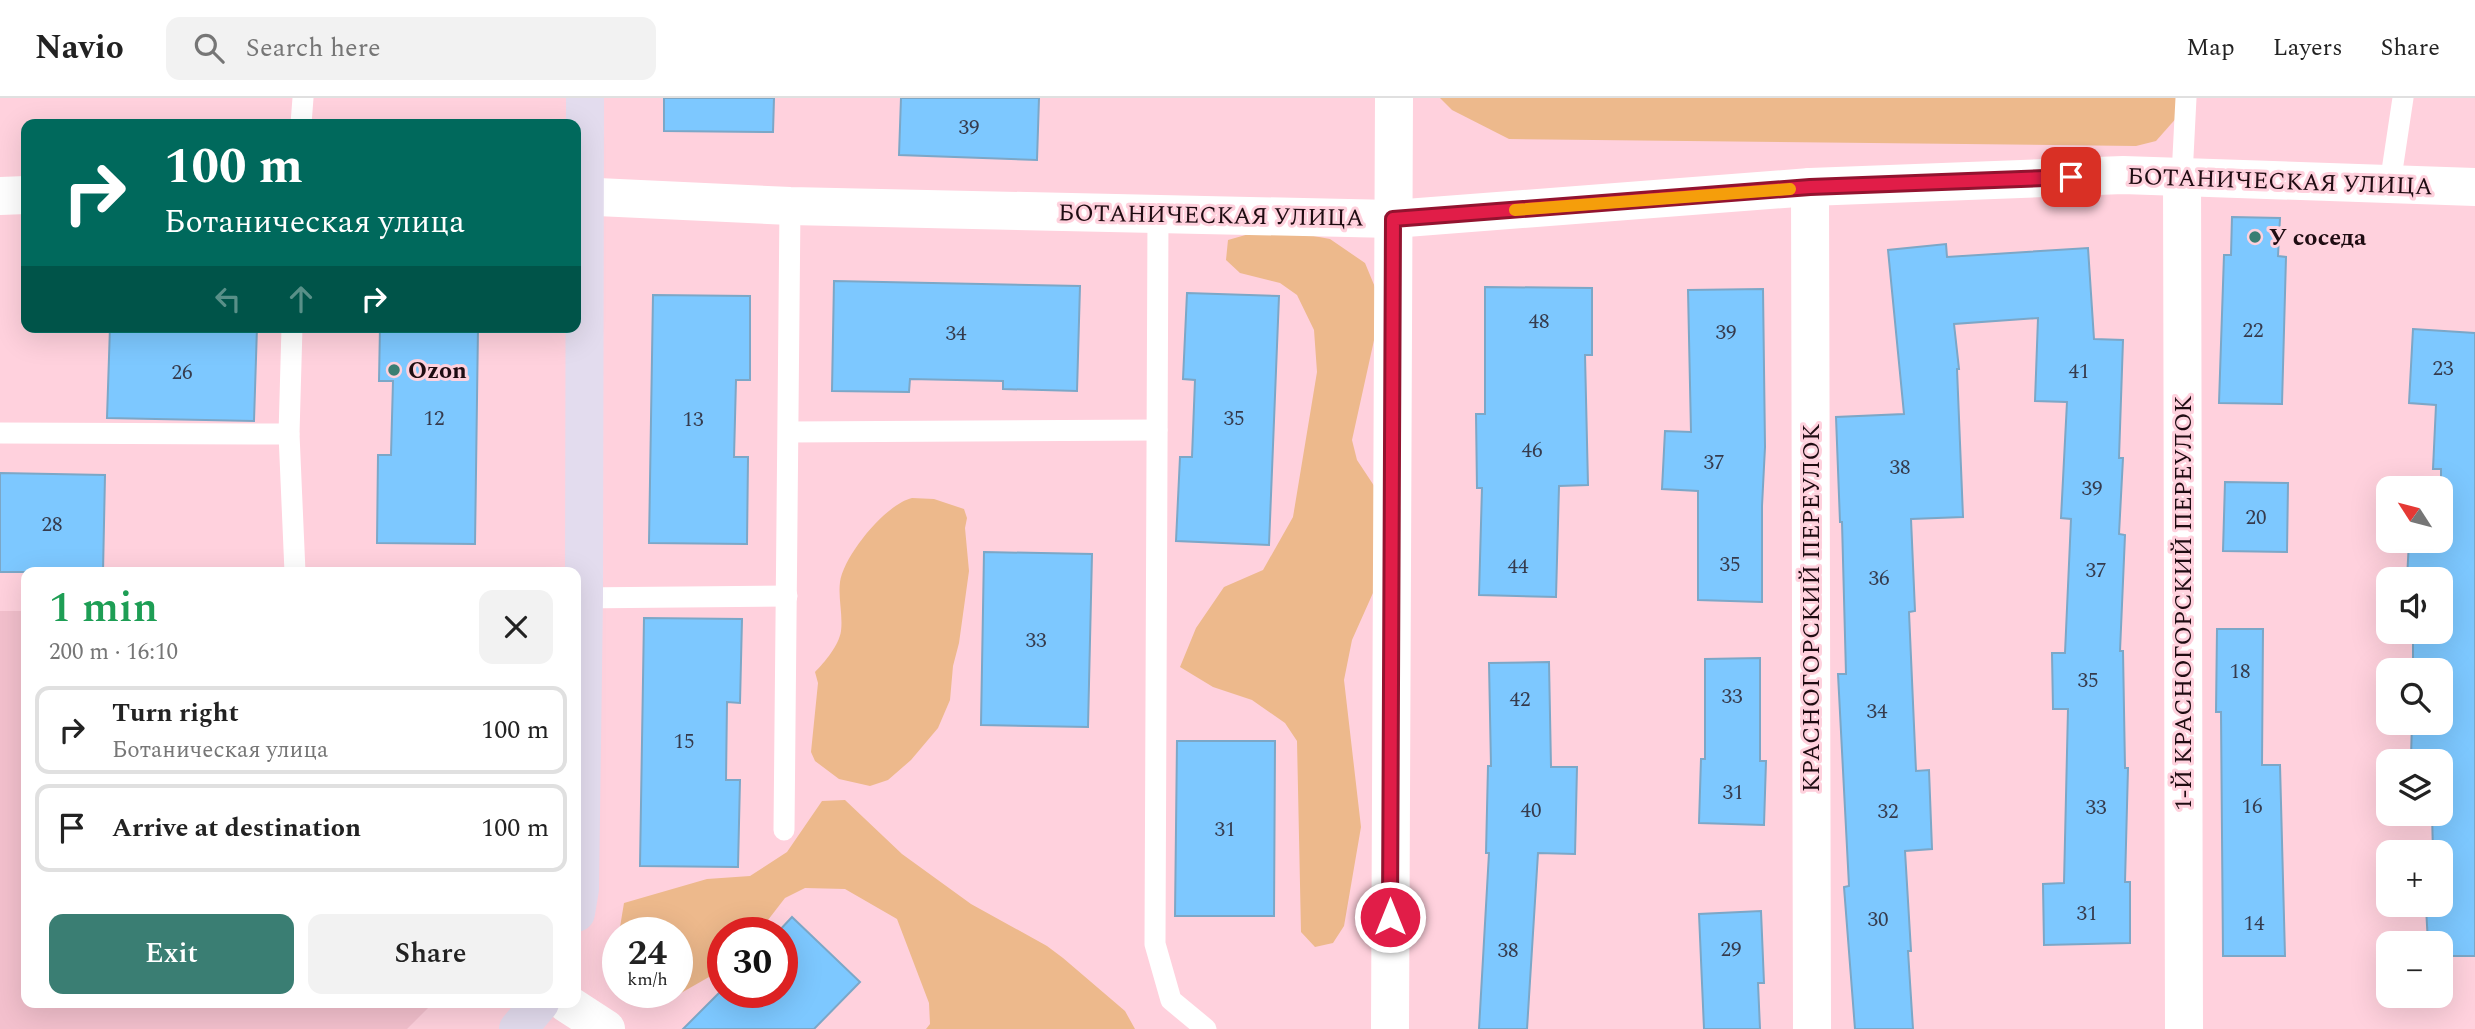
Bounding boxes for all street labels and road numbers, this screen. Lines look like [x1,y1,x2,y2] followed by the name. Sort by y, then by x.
[2127,159,2433,205] street label: БОТАНИЧЕСКАЯ УЛИЦА
[1058,195,1364,237] street label: БОТАНИЧЕСКАЯ УЛИЦА
[2166,395,2202,811] street label: 1-Й КРАСНОГОРСКИЙ ПЕРЕУЛОК
[1794,424,1830,792] street label: КРАСНОГОРСКИЙ ПЕРЕУЛОК

